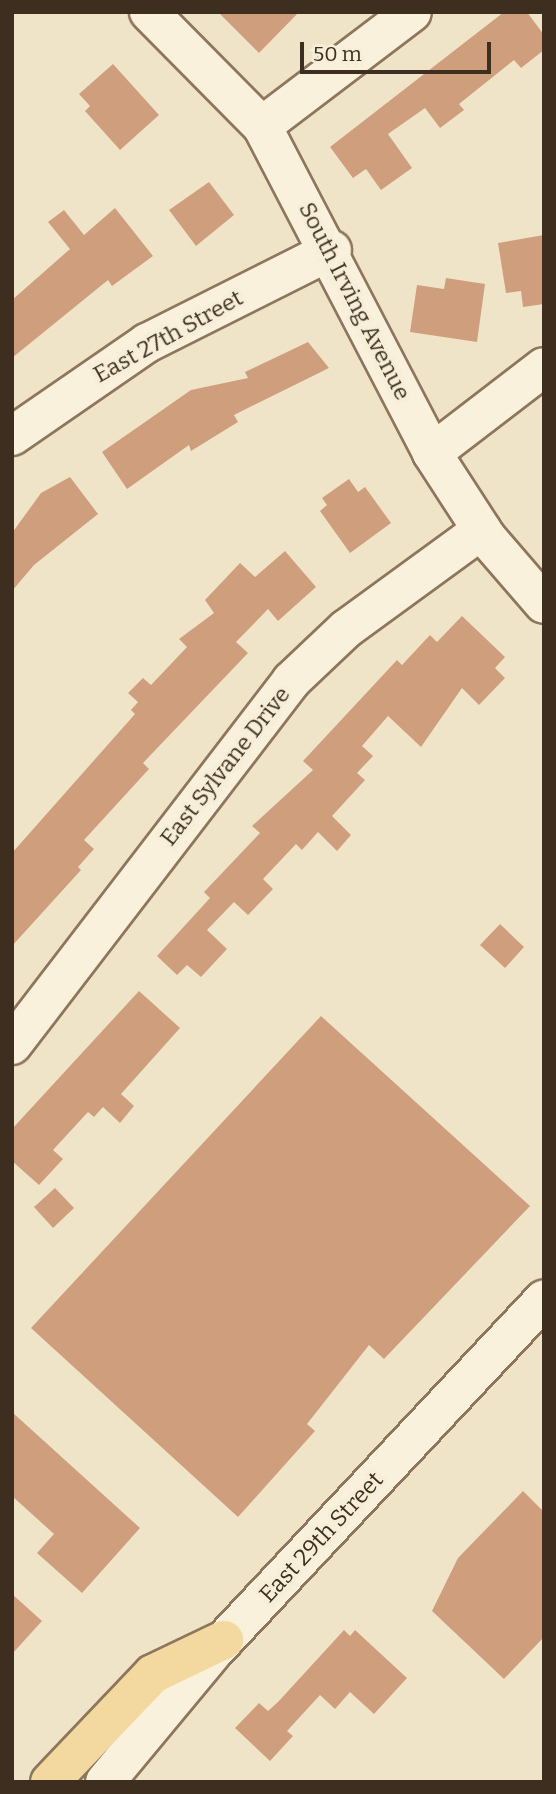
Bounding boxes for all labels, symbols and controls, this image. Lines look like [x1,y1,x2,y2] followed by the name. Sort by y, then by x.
[304,28,495,72] scale bar
[313,41,362,67] text: 50 m
[293,198,417,404] street label: South Irving Avenue
[89,284,247,388] street label: East 27th Street
[154,681,296,851] street label: East Sylvane Drive
[254,1466,388,1608] street label: East 29th Street

